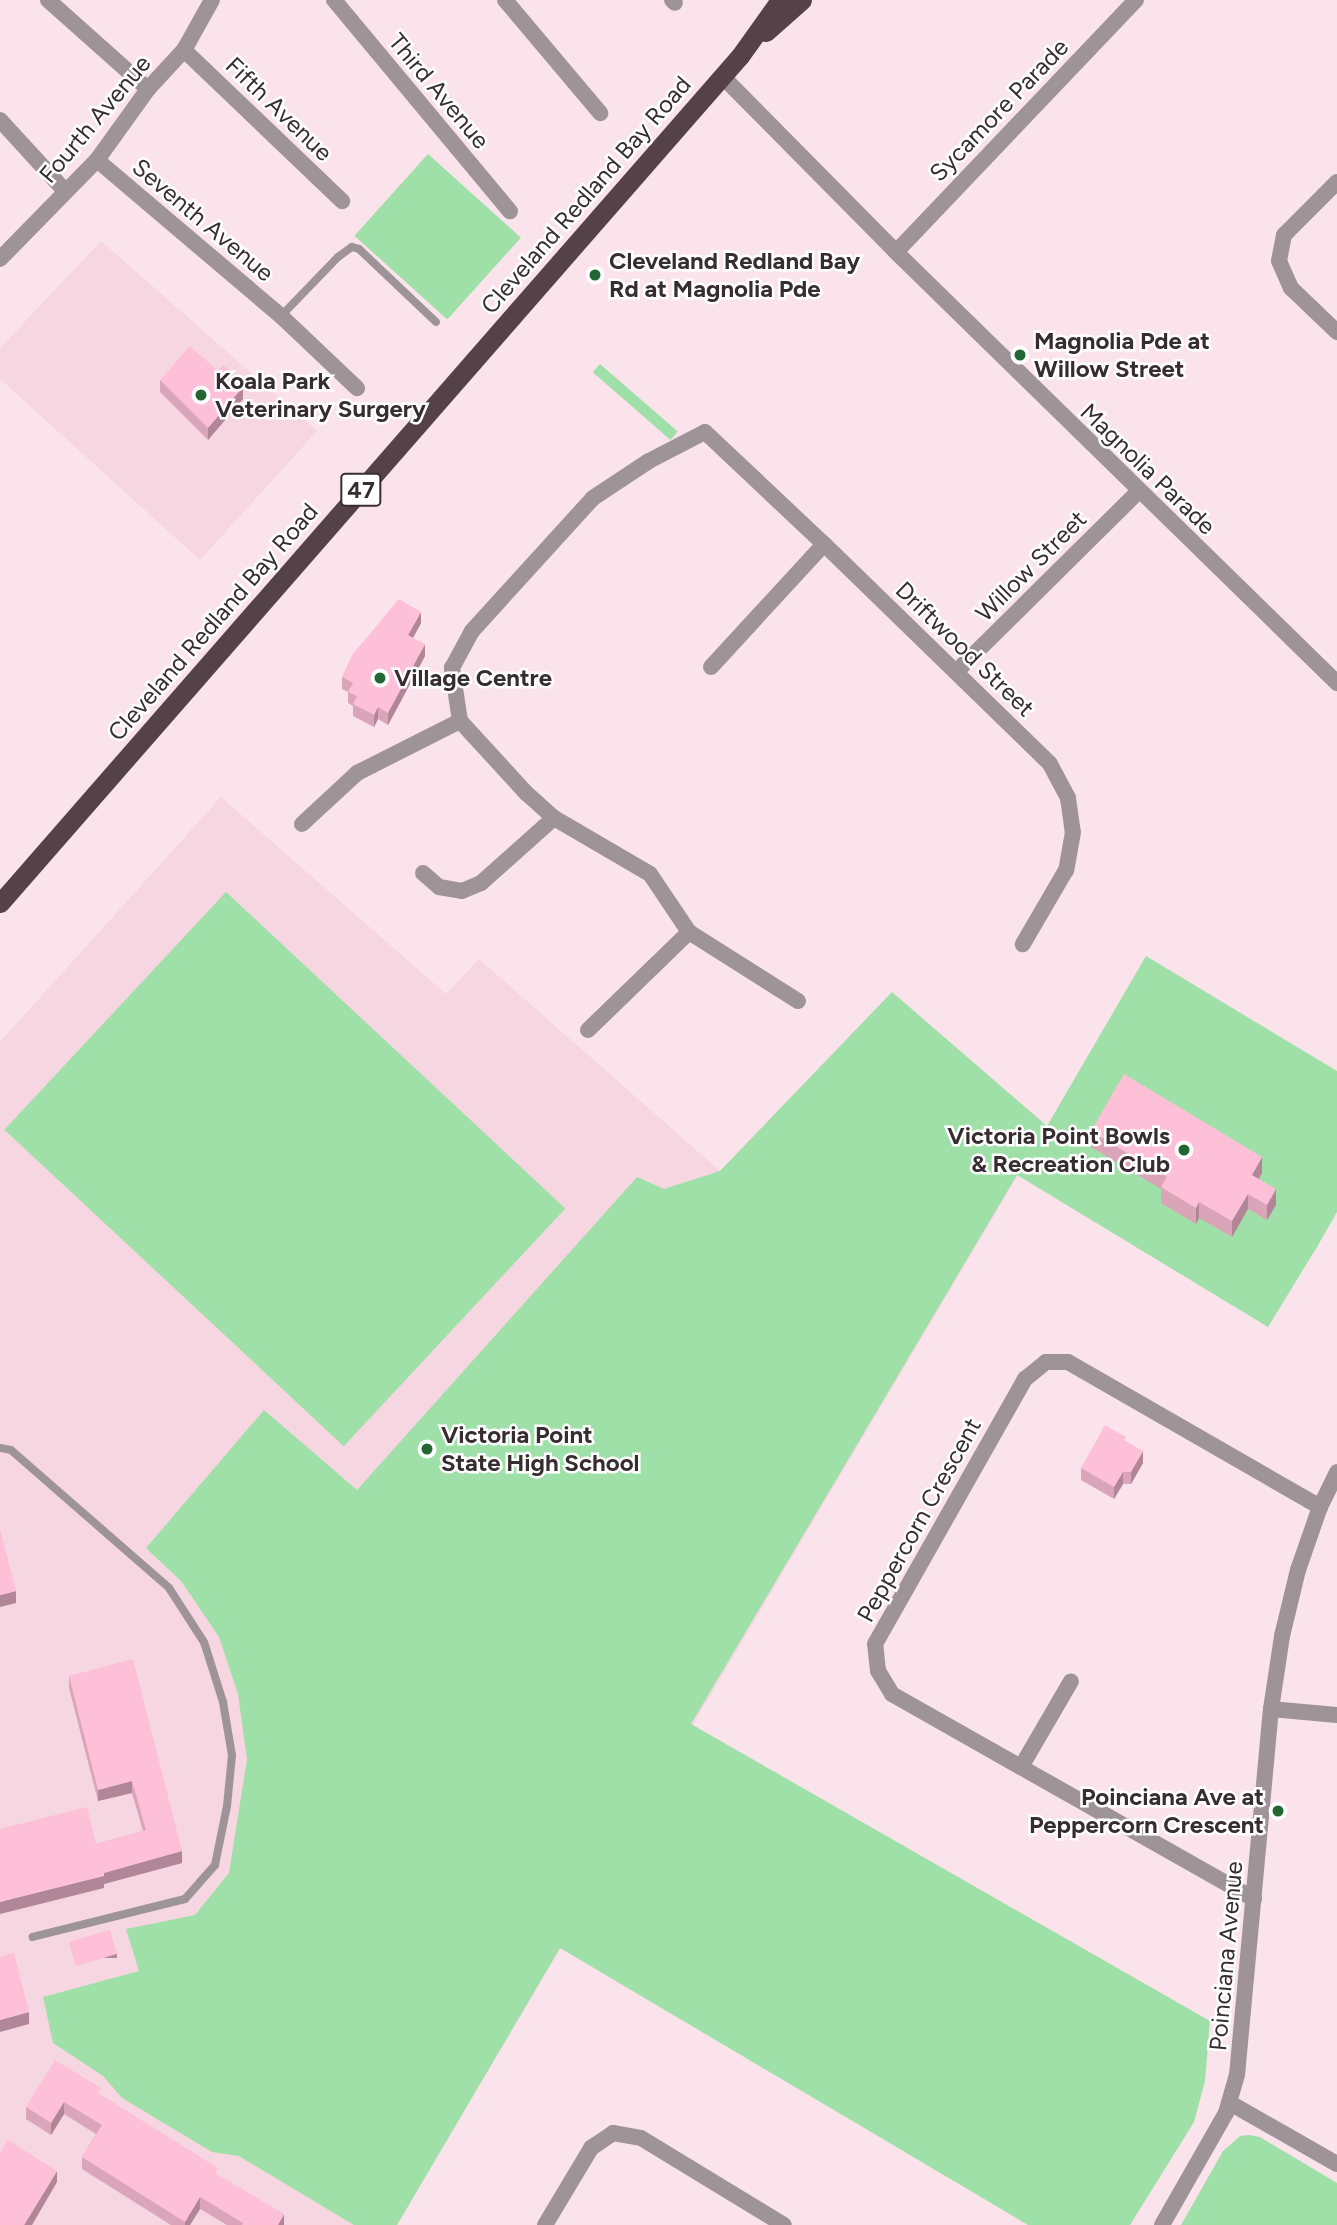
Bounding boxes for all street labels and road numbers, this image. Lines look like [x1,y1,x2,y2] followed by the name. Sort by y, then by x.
[383,28,495,154] street label: Third Avenue
[924,33,1074,187] street label: Sycamore Parade
[33,49,157,189] street label: Fourth Avenue
[220,51,338,167] street label: Fifth Avenue
[475,70,697,320] street label: Cleveland Redland Bay Road
[126,152,280,288] street label: Seventh Avenue
[1075,397,1221,541] street label: Magnolia Parade
[340,470,382,510] road number: 47
[102,497,324,747] street label: Cleveland Redland Bay Road
[970,505,1092,627] street label: Willow Street
[890,576,1040,722] street label: Driftwood Street
[851,1413,987,1627] street label: Peppercorn Crescent
[1203,1860,1249,2052] street label: Poinciana Avenue

